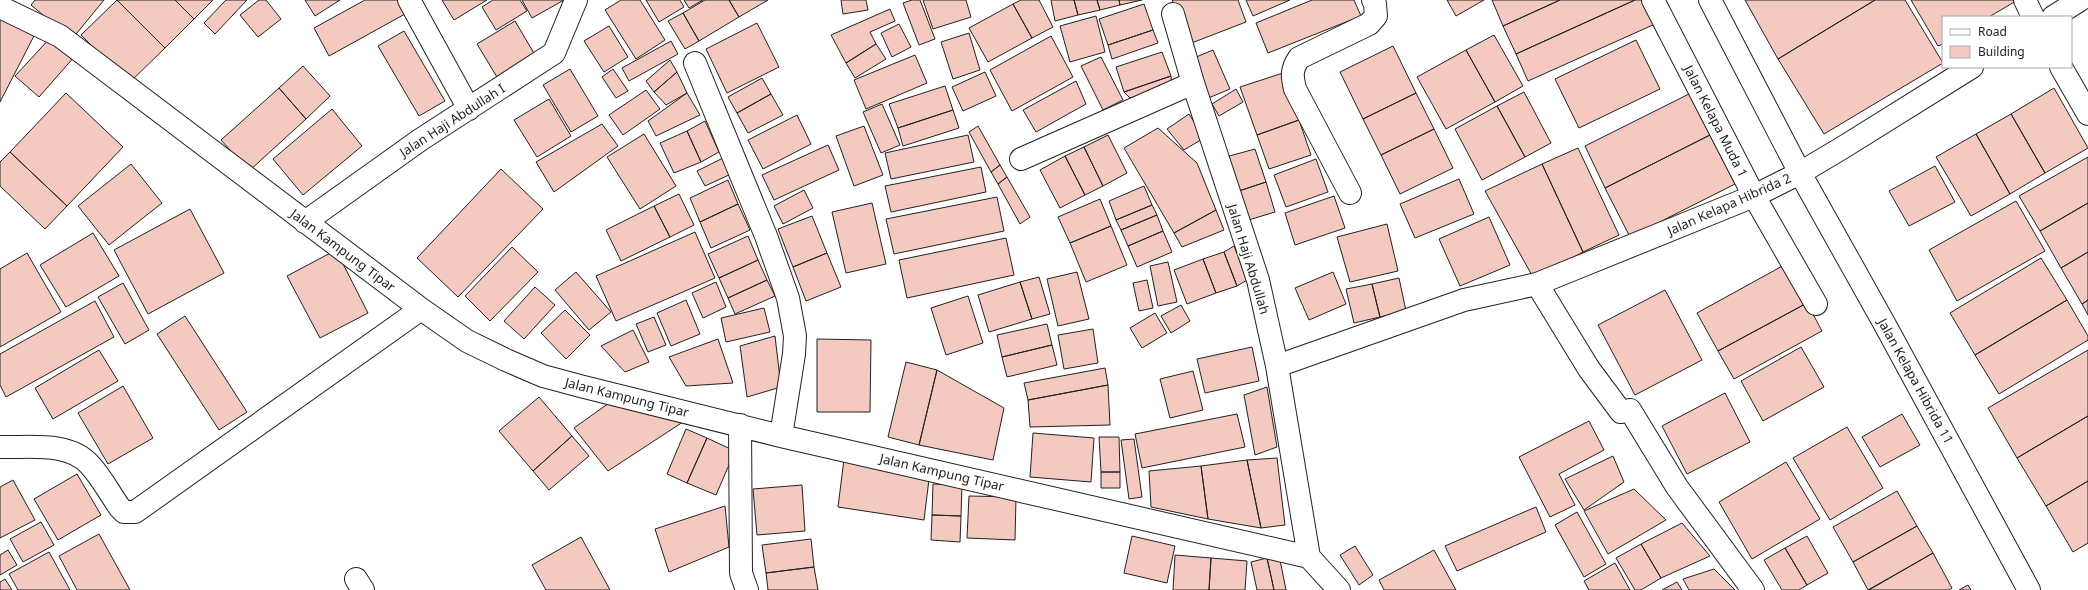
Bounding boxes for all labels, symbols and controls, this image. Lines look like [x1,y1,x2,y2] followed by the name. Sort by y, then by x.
[1942,16,2072,68] legend
[1978,23,2007,40] text: Road
[1978,43,2025,60] text: Building
[1679,60,1752,180] street label: Jalan Kelapa Muda 1
[394,79,508,162] street label: Jalan Haji Abdullah I
[1663,169,1794,240] street label: Jalan Kelapa Hibrida 2
[1223,200,1274,316] street label: Jalan Haji Abdullah
[285,203,400,296] street label: Jalan Kampung Tipar
[1873,313,1958,447] street label: Jalan Kelapa Hibrida 11
[561,372,691,421] street label: Jalan Kampung Tipar
[876,448,1007,495] street label: Jalan Kampung Tipar

